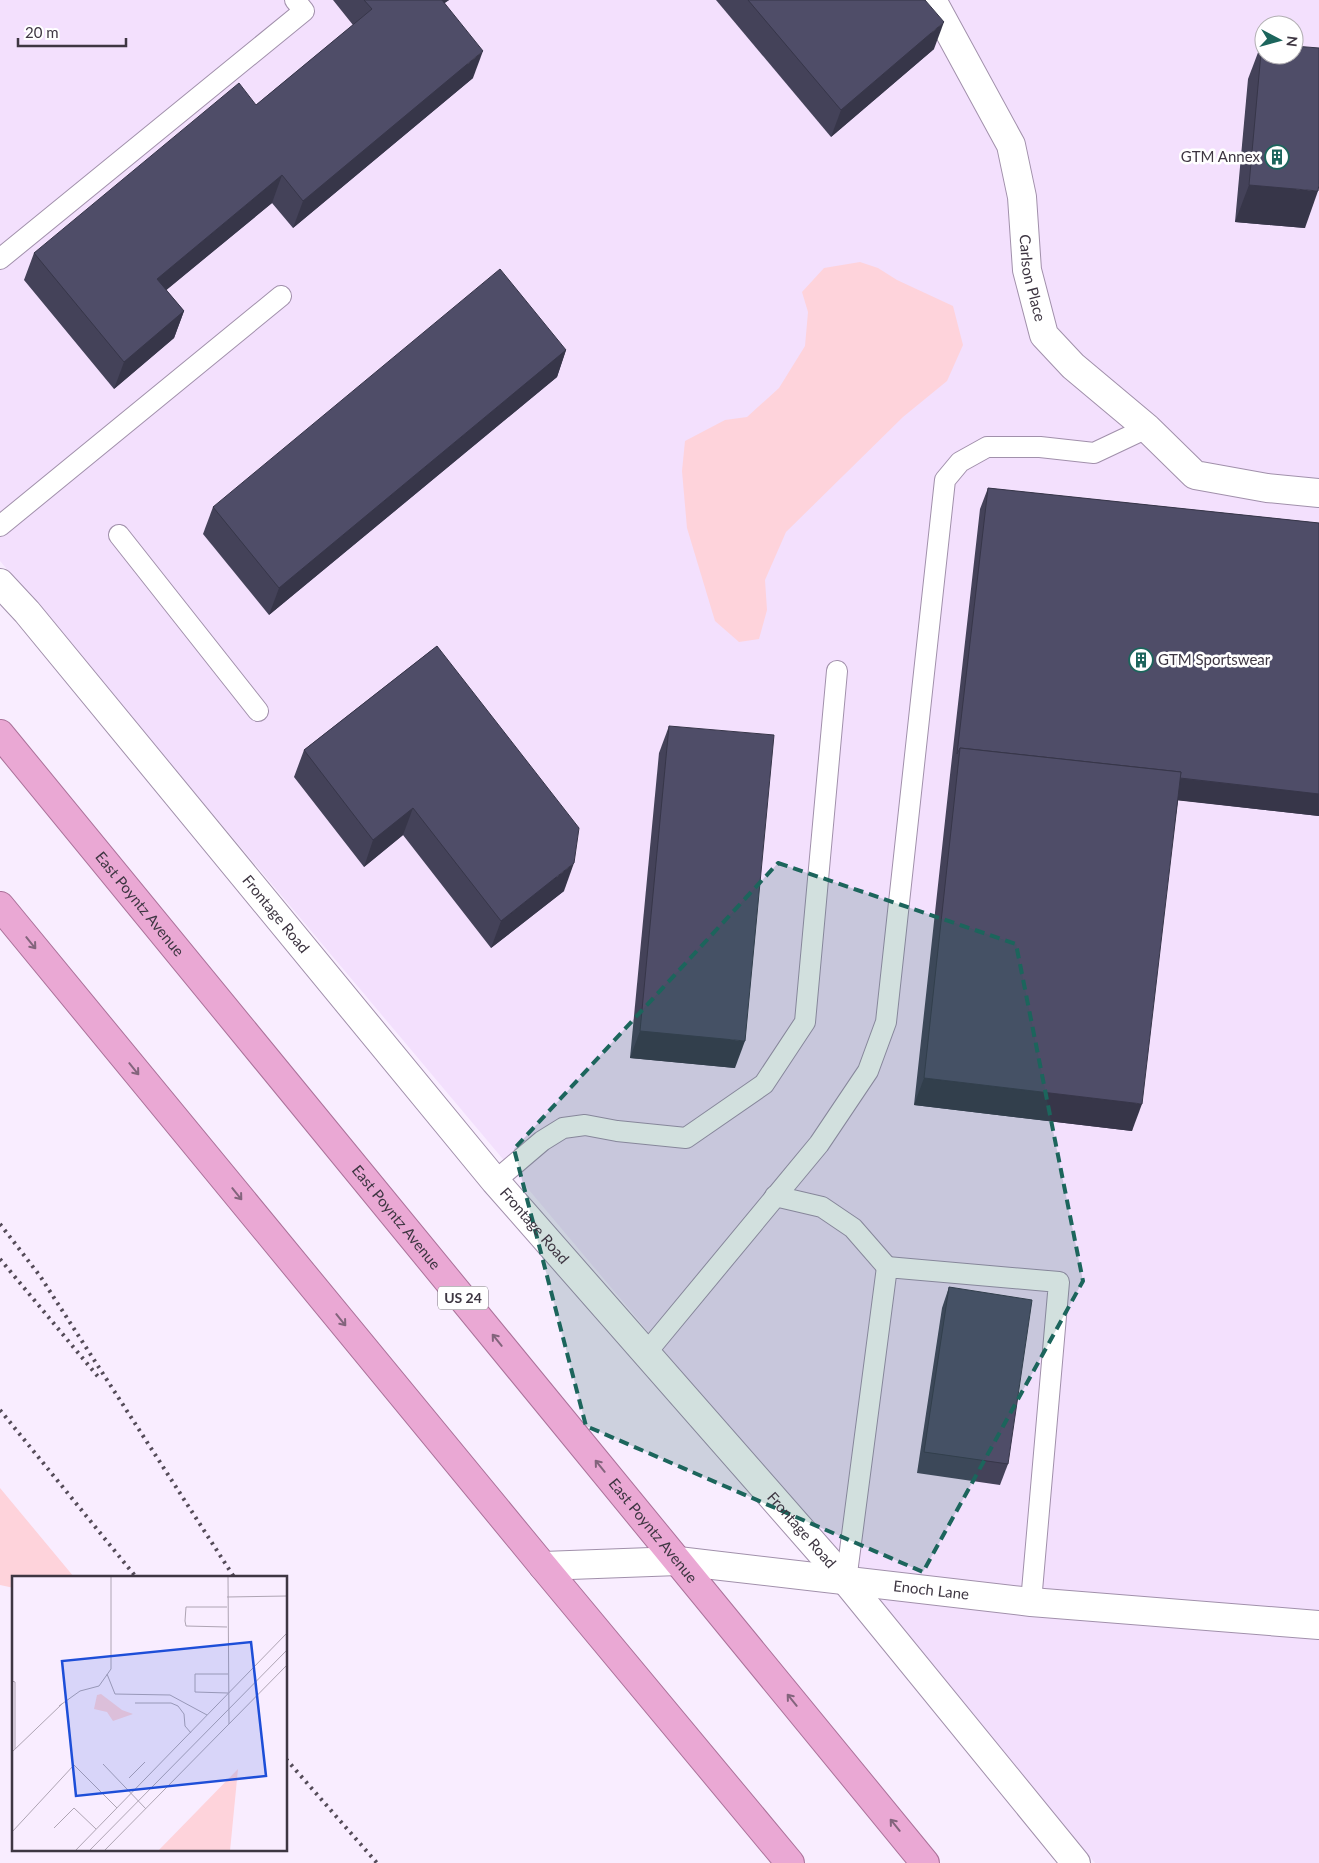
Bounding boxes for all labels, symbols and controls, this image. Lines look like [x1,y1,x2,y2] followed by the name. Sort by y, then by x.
[18,15,125,47] scale bar
[1254,15,1304,65] north arrow
[25,23,59,41] text: 20 m
[1283,35,1301,48] text: N
[1264,144,1290,170] building icon: GTM Annex
[1181,147,1261,165] place label: GTM Annex
[1017,234,1050,323] street label: Carlson Place
[1128,647,1154,673] building icon: GTM Sportswear
[1158,650,1271,668] place label: GTM Sportswear
[92,848,188,960] street label: East Poyntz Avenue
[239,871,314,956] street label: Frontage Road
[25,937,37,950] one-way arrow
[129,1062,140,1075] one-way arrow
[349,1161,445,1273] street label: East Poyntz Avenue
[497,1183,573,1267] street label: Frontage Road
[232,1188,243,1201] one-way arrow
[438,1286,488,1310] road number: US 24
[335,1313,346,1326] one-way arrow
[491,1334,502,1347] one-way arrow
[594,1459,605,1472] one-way arrow
[605,1474,702,1586] street label: East Poyntz Avenue
[764,1488,840,1571] street label: Frontage Road
[12,1576,288,1850] inset map
[892,1576,970,1603] street label: Enoch Lane
[786,1693,797,1706] one-way arrow
[889,1819,900,1832] one-way arrow

